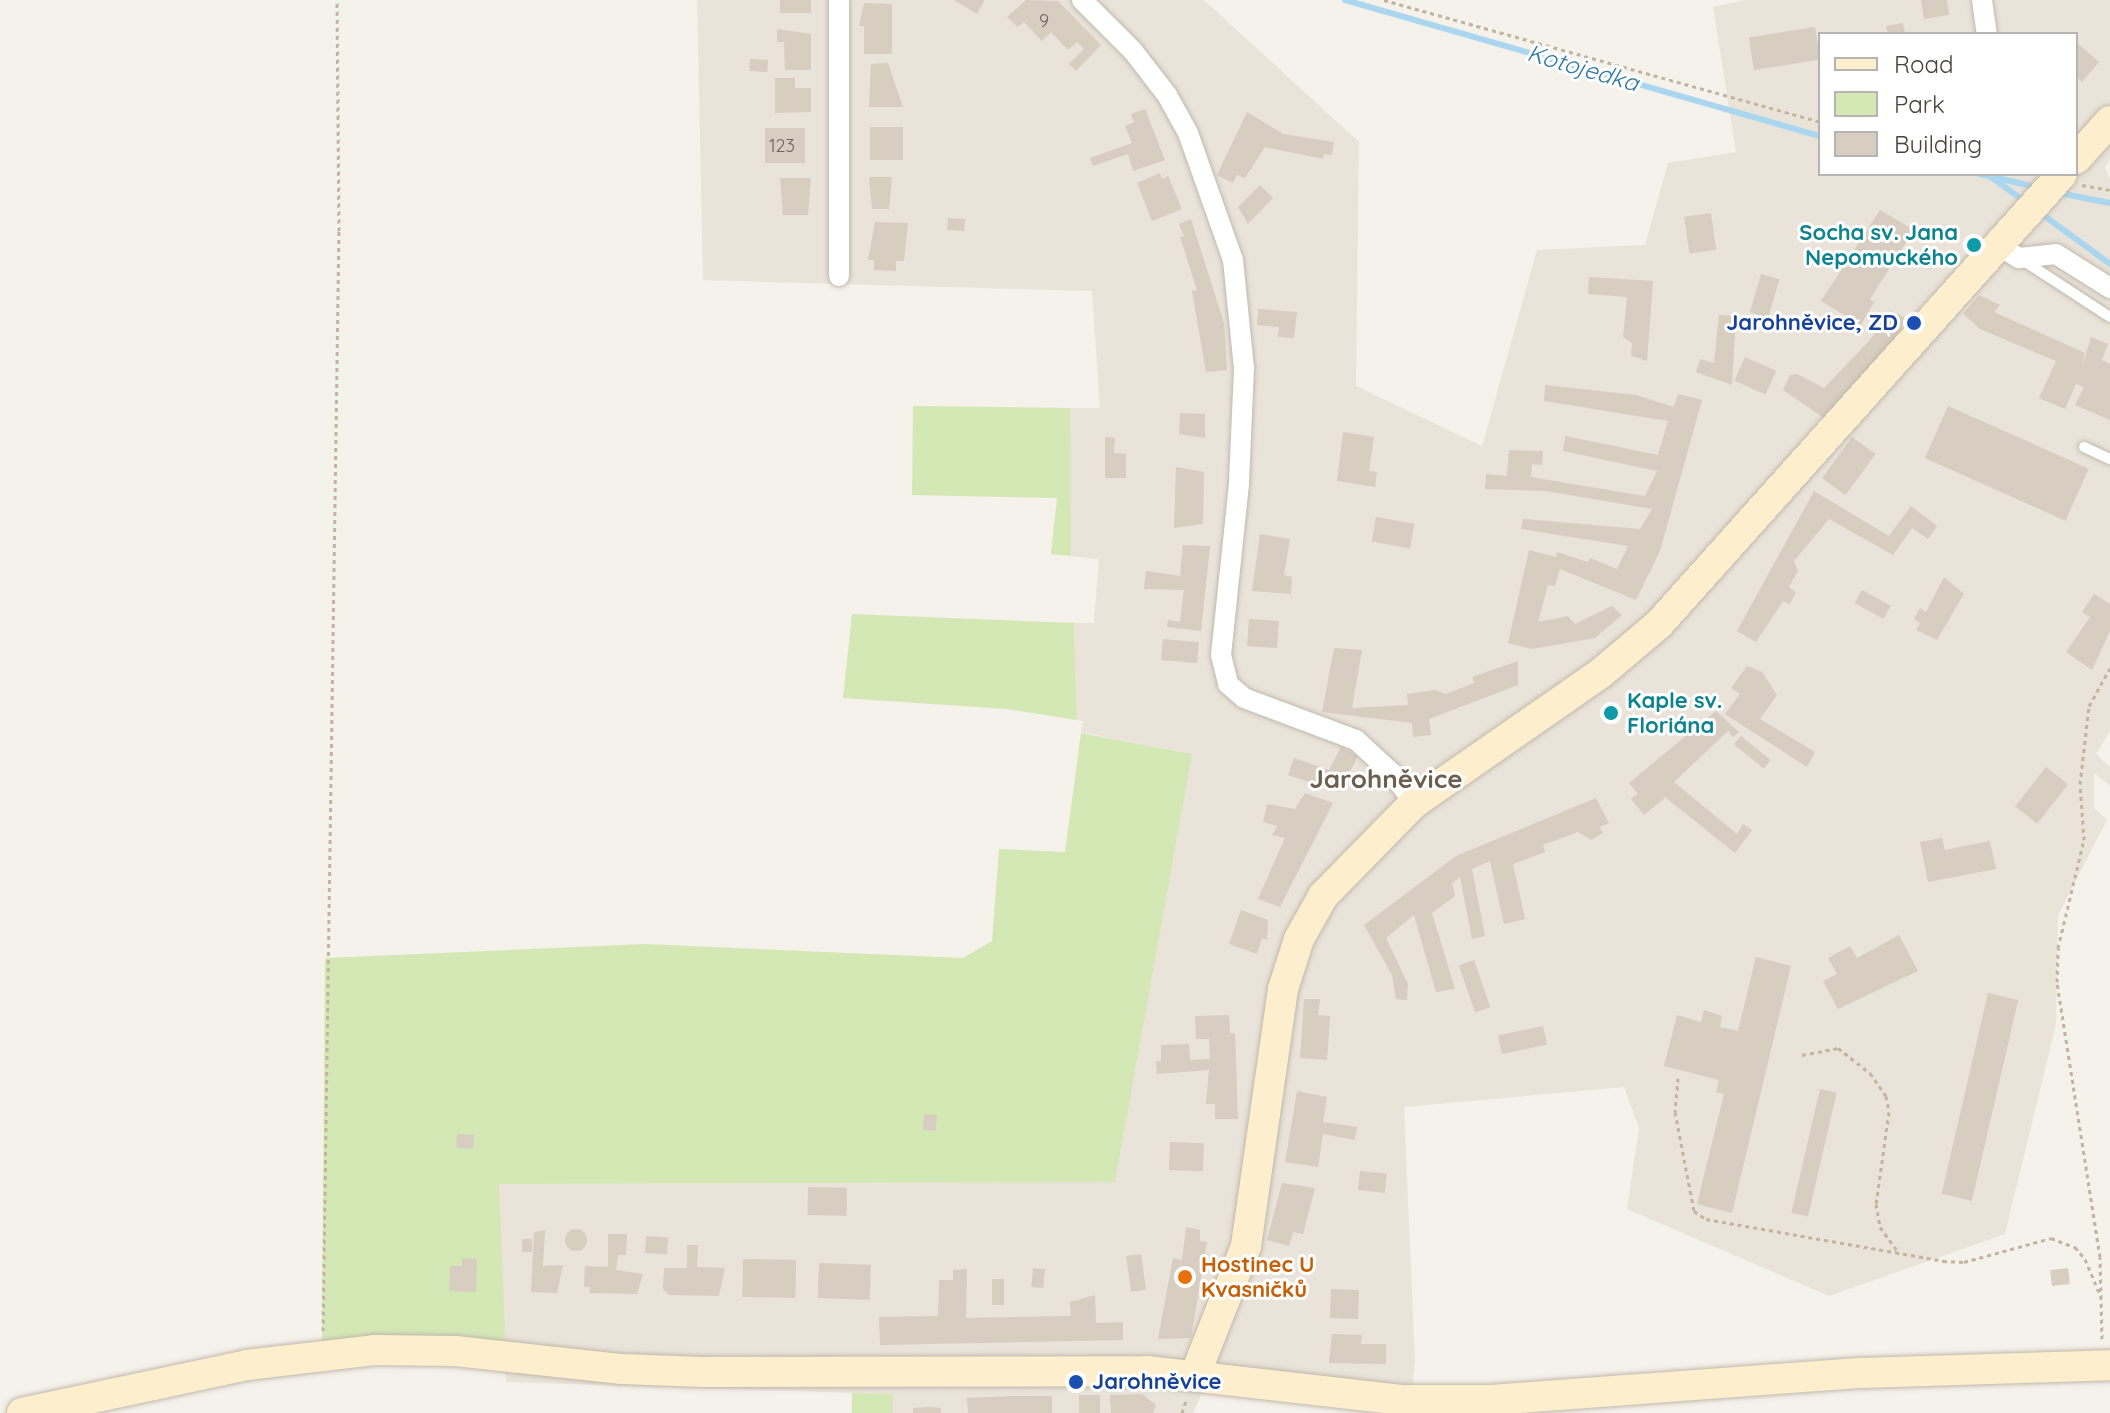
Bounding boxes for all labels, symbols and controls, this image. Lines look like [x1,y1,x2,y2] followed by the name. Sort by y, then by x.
[1039,10,1049,32] house number: 9
[1818,32,2078,176] legend
[1524,38,1642,98] water label: Kotojedka
[1894,49,1954,79] text: Road
[1894,89,1945,119] text: Park
[1894,129,1982,159] text: Building
[769,135,795,157] house number: 123
[1799,219,1958,270] place label: Socha sv. Jana Nepomuckého
[1965,236,1983,254] marker: Socha sv. Jana Nepomuckého
[1726,310,1898,336] place label: Jarohněvice, ZD
[1905,314,1923,332] marker: Jarohněvice, ZD
[1627,687,1722,738] place label: Kaple sv. Floriána
[1602,704,1620,722] marker: Kaple sv. Floriána
[1309,763,1463,795] district label: Jarohněvice
[1201,1251,1315,1302] place label: Hostinec U Kvasničků
[1176,1268,1194,1286] marker: Hostinec U Kvasničků
[1092,1369,1222,1395] place label: Jarohněvice
[1067,1373,1085,1391] marker: Jarohněvice

